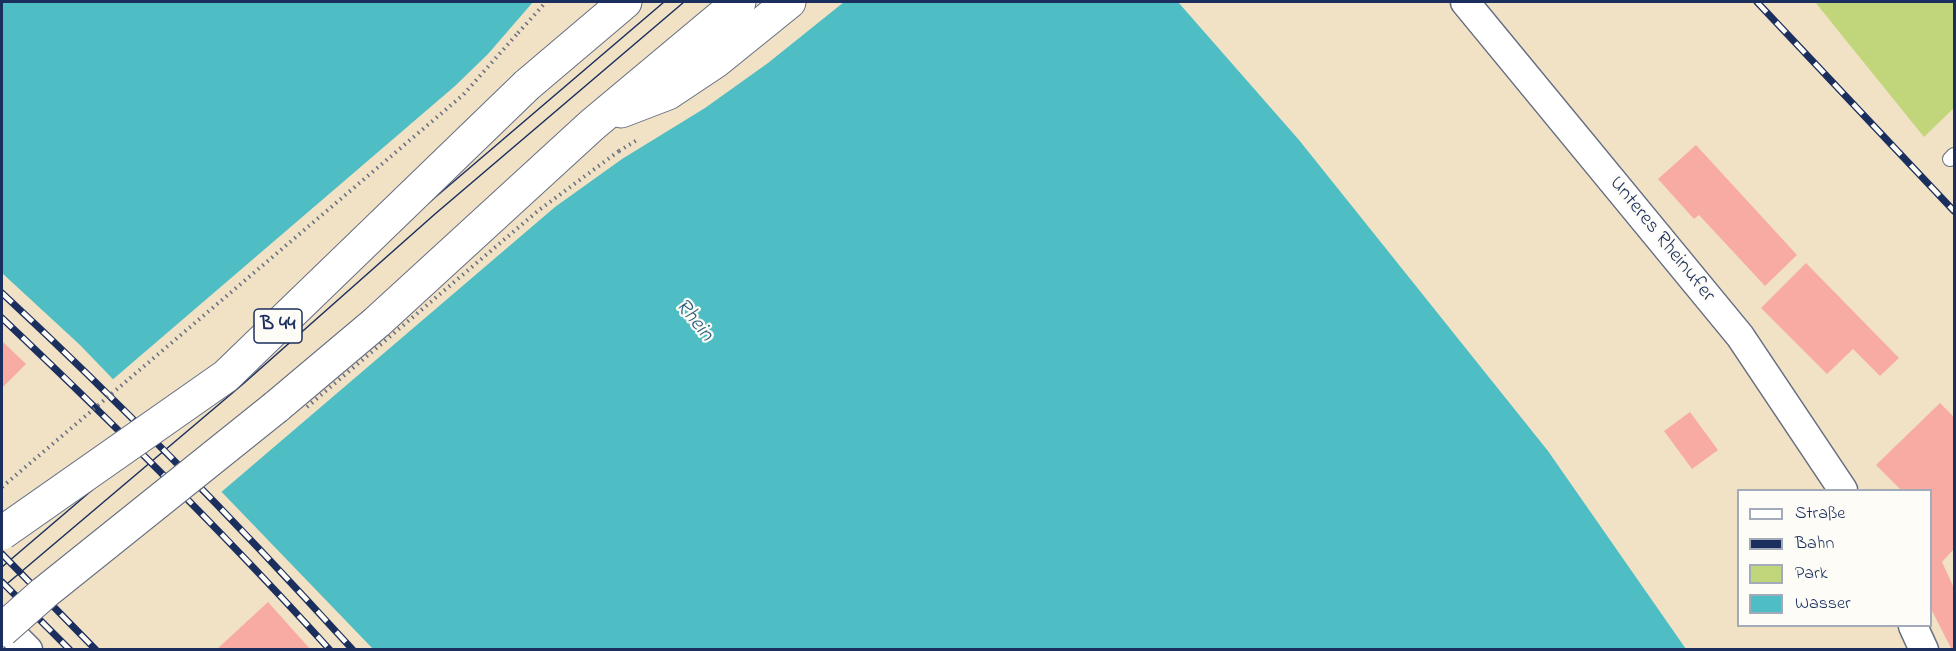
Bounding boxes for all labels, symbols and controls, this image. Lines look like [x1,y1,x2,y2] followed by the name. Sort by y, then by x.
[1603,172,1719,308] street label: Unteres Rheinufer
[668,294,718,348] water label: Rhein
[254,309,302,343] road number: B 44
[1737,489,1932,627] legend
[1795,501,1845,527] text: Straße
[1795,531,1834,557] text: Bahn
[1795,561,1828,587] text: Park
[1795,591,1851,617] text: Wasser

